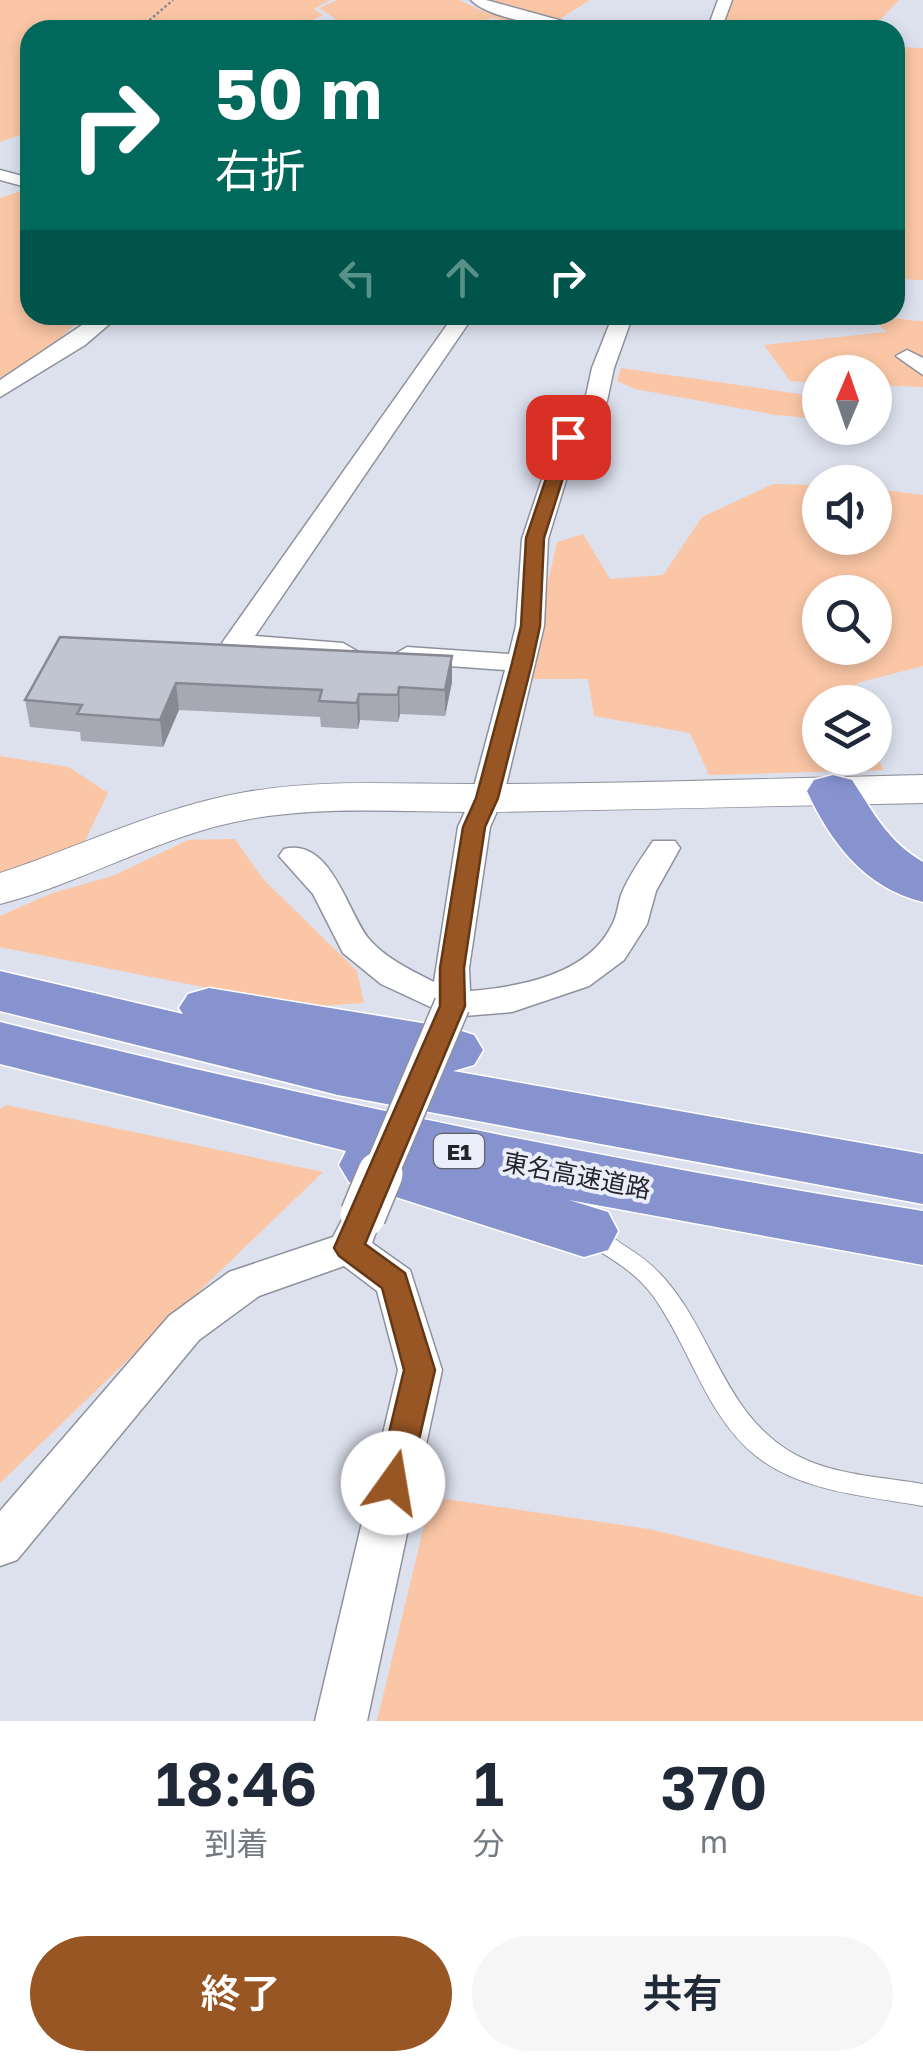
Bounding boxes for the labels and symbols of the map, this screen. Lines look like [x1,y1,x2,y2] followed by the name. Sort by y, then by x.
[802,355,892,445] north arrow
[526,395,611,480] pin
[434,1134,484,1168] road number: E1
[500,1145,654,1205] street label: 東名高速道路
[341,1431,445,1535] position arrow

